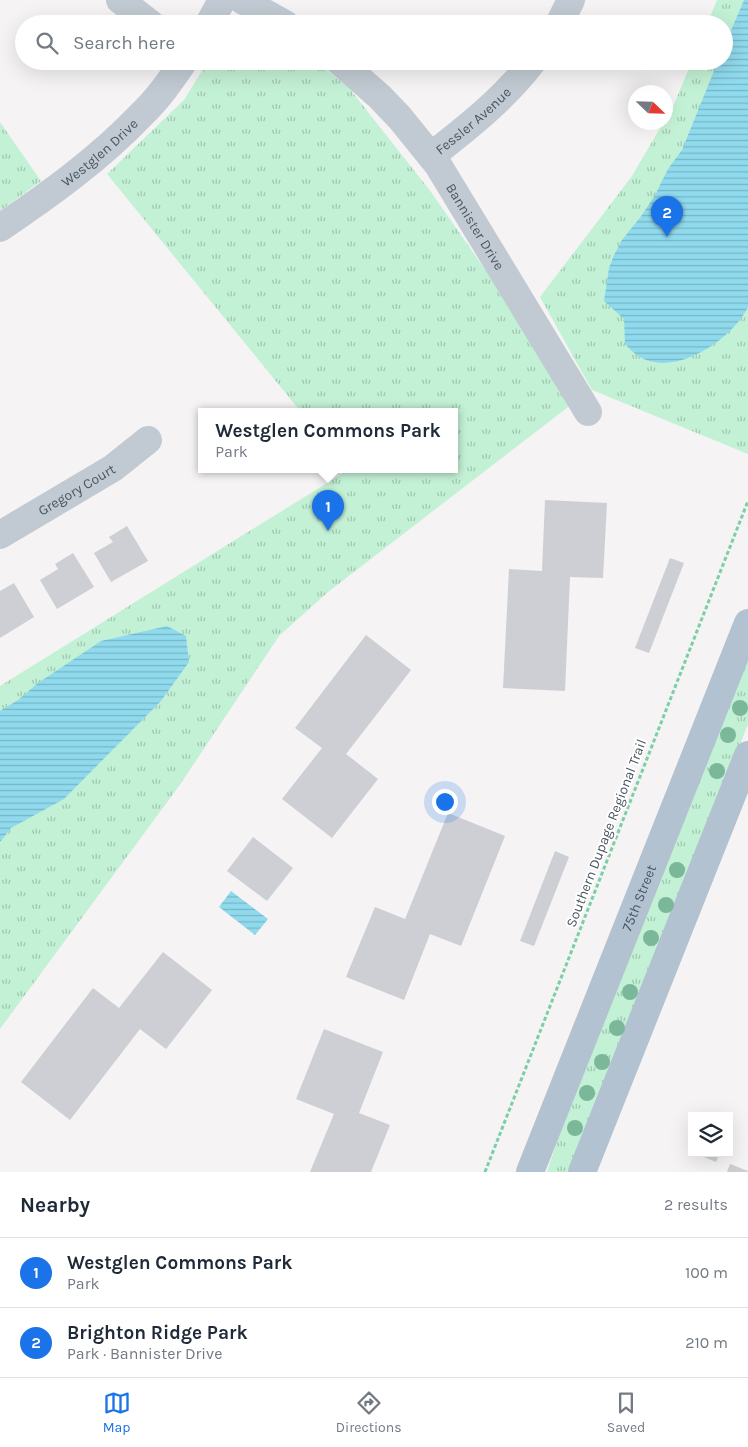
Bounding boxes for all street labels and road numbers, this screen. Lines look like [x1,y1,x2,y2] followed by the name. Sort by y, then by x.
[432,84,515,158] street label: Fessler Avenue
[58,115,142,190] street label: Westglen Drive
[442,180,508,273] street label: Bannister Drive
[35,461,118,519] street label: Gregory Court
[563,737,650,930] street label: Southern Dupage Regional Trail
[619,862,660,934] street label: 75th Street

